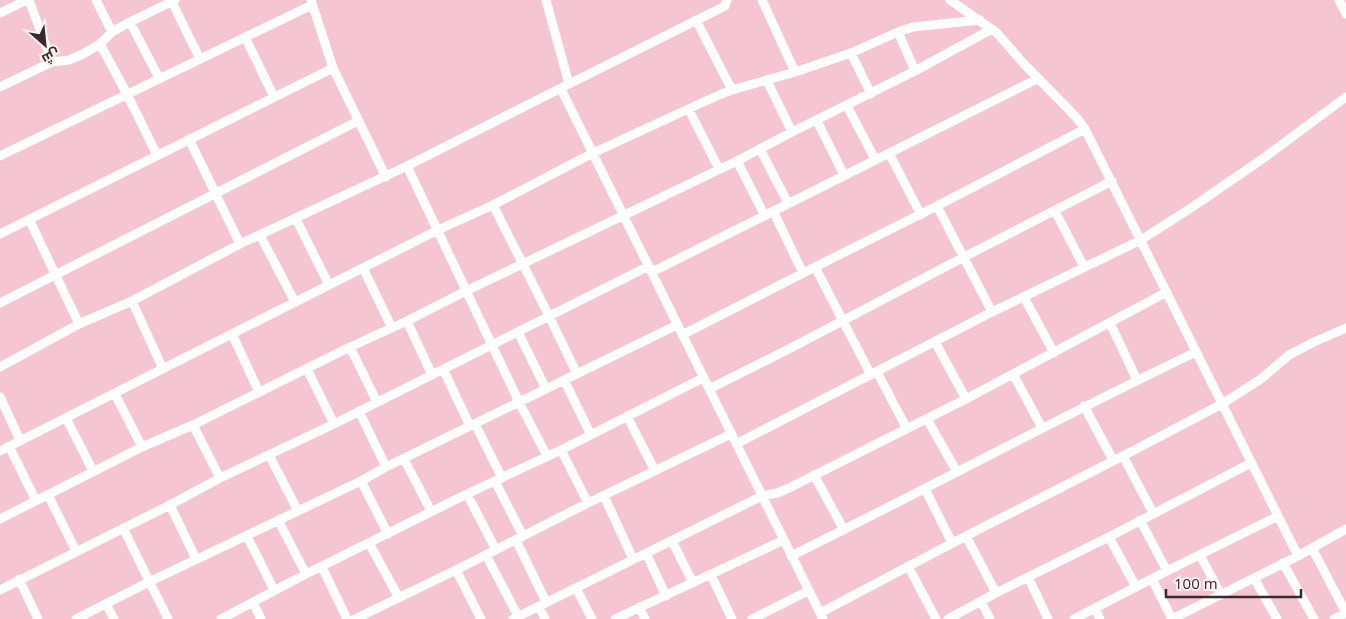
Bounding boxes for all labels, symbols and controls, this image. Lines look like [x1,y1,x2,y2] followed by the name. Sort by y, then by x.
[20,20,70,70] north arrow
[39,44,63,70] text: ش
[1166,566,1301,598] scale bar
[1174,573,1218,593] text: 100 m

